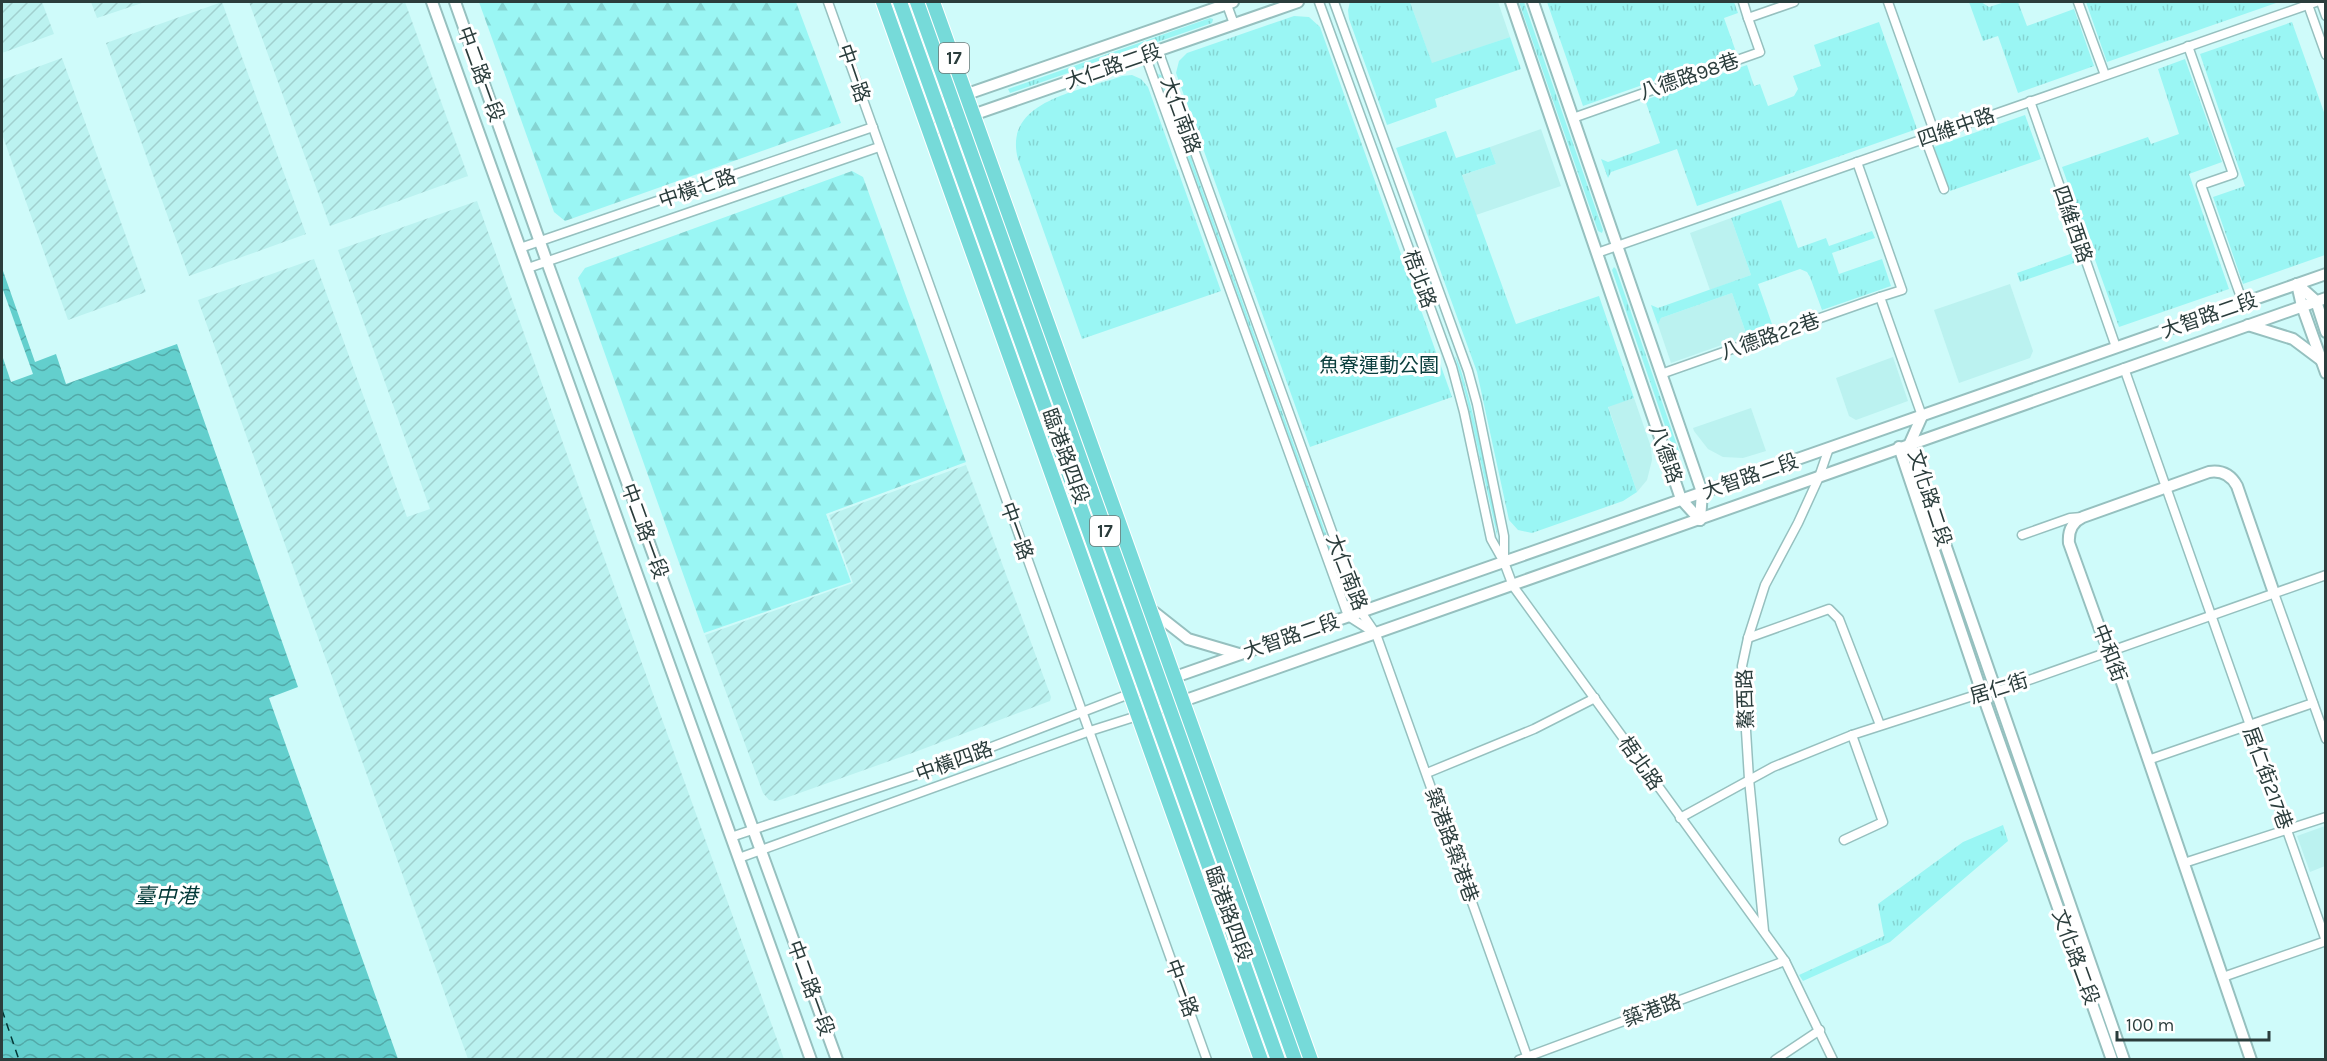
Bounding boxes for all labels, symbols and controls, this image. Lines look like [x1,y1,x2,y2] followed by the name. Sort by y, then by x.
[453,23,508,125] street label: 中二路一段
[1062,39,1164,94] street label: 大仁路二段
[833,41,874,105] street label: 中一路
[939,43,969,73] road number: 17
[1636,49,1742,104] street label: 八德路98巷
[1156,74,1205,157] street label: 大仁南路
[1915,104,1998,151] street label: 四維中路
[656,165,739,212] street label: 中橫七路
[2049,183,2096,266] street label: 四維西路
[1398,247,1441,311] street label: 梧北路
[2158,288,2260,343] street label: 大智路二段
[1718,309,1823,364] street label: 八德路22巷
[1319,354,1439,377] park label: 魚寮運動公園
[1038,405,1093,507] street label: 臨港路四段
[1645,422,1686,486] street label: 八德路
[1903,447,1956,549] street label: 文化路二段
[1699,449,1801,504] street label: 大智路二段
[617,480,672,582] street label: 中二路一段
[995,499,1038,563] street label: 中一路
[1090,516,1120,546] road number: 17
[1321,531,1372,614] street label: 大仁南路
[1240,609,1342,664] street label: 大智路二段
[2088,621,2131,685] street label: 中和街
[1733,669,1758,729] street label: 鰲西路
[1967,669,2031,708] street label: 居仁街
[2238,724,2297,833] street label: 居仁街217巷
[1614,732,1667,794] street label: 梧北路
[913,737,996,786] street label: 中橫四路
[1420,785,1483,905] street label: 築港路築港巷
[1201,863,1256,965] street label: 臨港路四段
[135,884,200,908] water label: 臺中港
[2048,906,2103,1008] street label: 文化路二段
[783,937,838,1039] street label: 中二路一段
[1160,956,1203,1020] street label: 中一路
[1620,989,1684,1032] street label: 築港路
[2117,1004,2268,1042] scale bar
[2126,1014,2174,1036] text: 100 m

